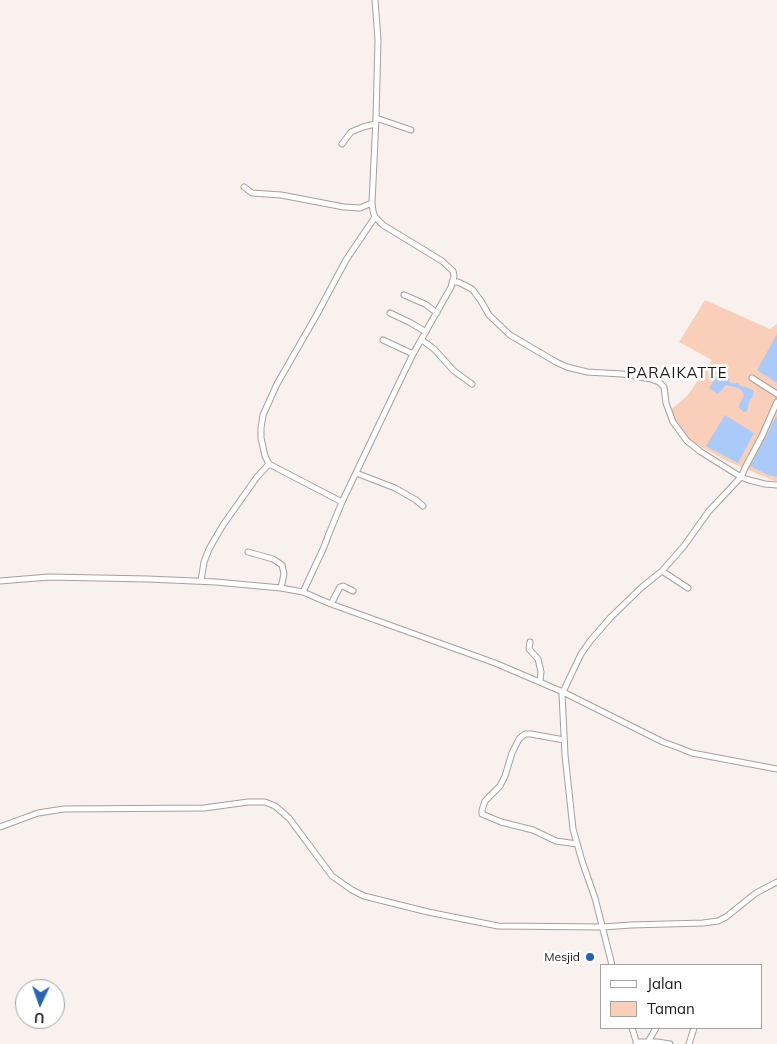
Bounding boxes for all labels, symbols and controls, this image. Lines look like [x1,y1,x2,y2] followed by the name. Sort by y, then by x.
[625,364,729,382] district label: PARAIKATTE
[544,950,580,964] place label: Mesjid
[584,951,596,963] marker: Mesjid
[600,964,762,1029] legend
[647,974,682,993] text: Jalan
[15,979,65,1029] north arrow
[647,999,695,1018] text: Taman
[34,1009,45,1027] text: U

